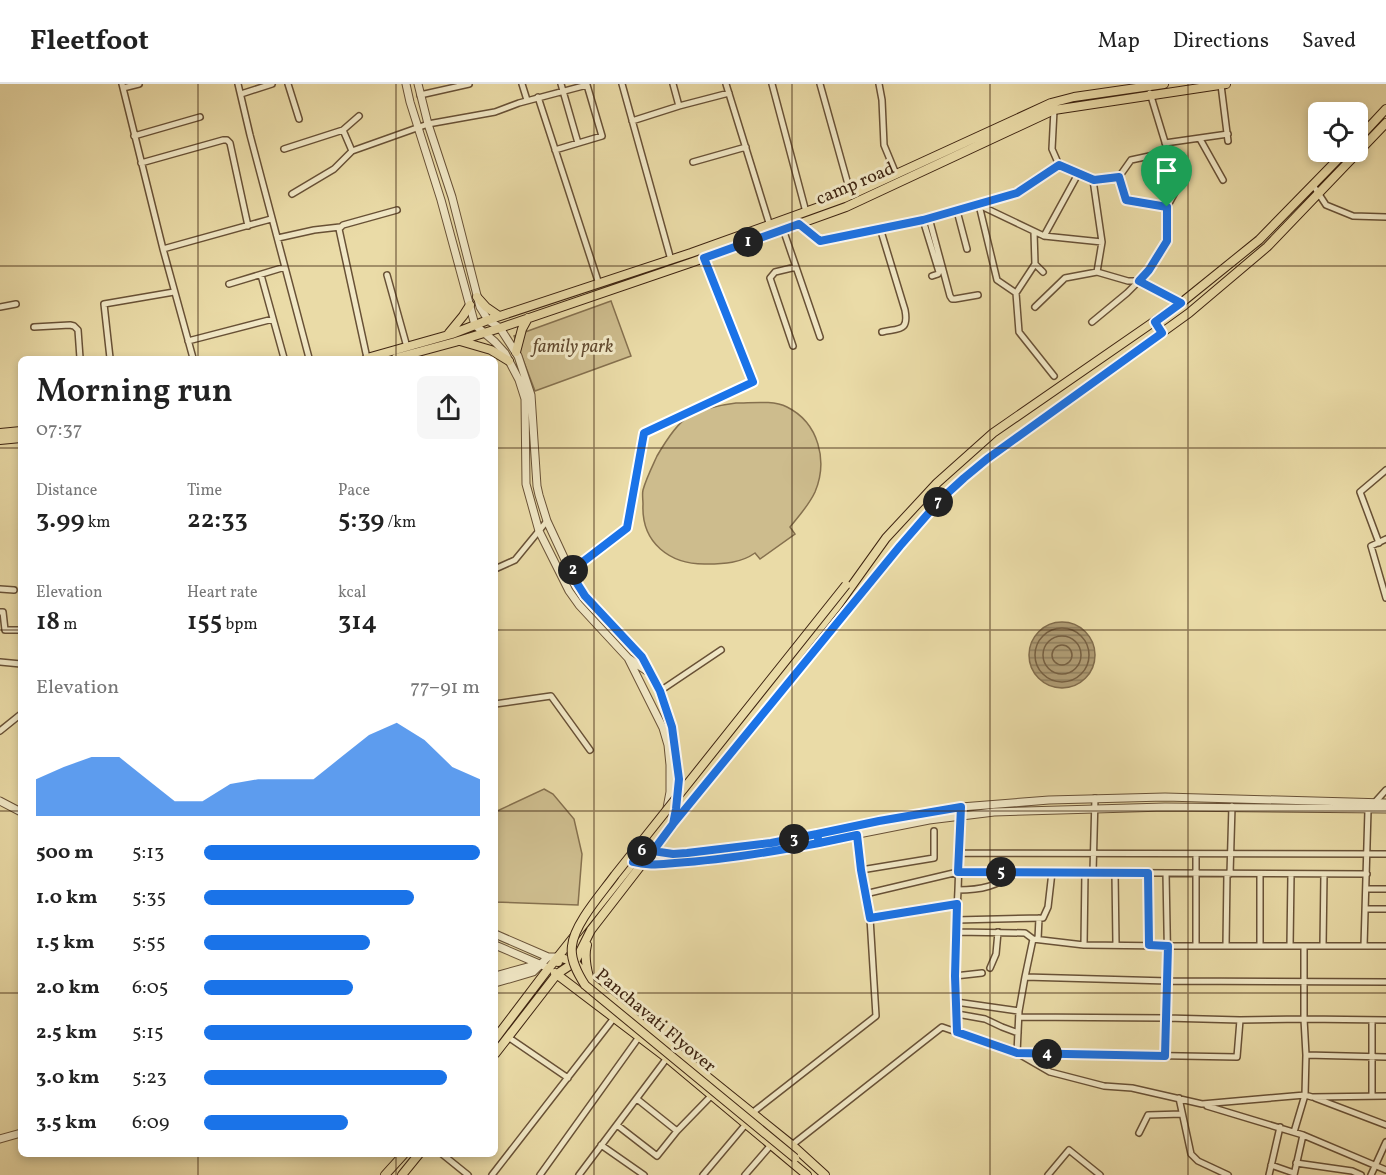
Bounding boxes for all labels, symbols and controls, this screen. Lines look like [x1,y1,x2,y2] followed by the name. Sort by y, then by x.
[30,22,149,61] text: Fleetfoot
[1098,27,1140,56] text: Map
[1173,27,1269,56] text: Directions
[1302,27,1356,56] text: Saved
[1308,102,1368,162] map controls
[1308,102,1368,162] button: locate
[1141,145,1192,207] pin
[1150,154,1183,187] icon: arrive
[812,157,899,212] street label: camp road
[733,227,763,257] pin: 1
[745,231,751,253] text: 1
[530,335,613,360] park label: family park
[36,370,233,416] text: Morning run
[417,376,480,439] button: share
[36,416,82,444] text: 07:37
[36,480,97,502] text: Distance
[187,480,222,502] text: Time
[338,480,370,502] text: Pace
[923,487,953,517] pin: 7
[934,491,942,513] text: 7
[36,502,84,538] text: 3.99
[187,502,248,538] text: 22:33
[338,502,384,538] text: 5:39
[84,512,111,534] text: km
[384,512,416,534] text: /km
[558,555,588,585] pin: 2
[569,559,577,581] text: 2
[36,582,103,604] text: Elevation
[187,582,258,604] text: Heart rate
[338,582,366,604] text: kcal
[36,604,60,640] text: 18
[187,604,222,640] text: 155
[338,604,377,640] text: 314
[60,614,77,636] text: m
[222,614,258,636] text: bpm
[36,674,119,702] text: Elevation
[410,674,480,702] text: 77–91 m
[779,824,809,854] pin: 3
[790,828,798,850] text: 3
[627,836,657,866] pin: 6
[36,839,94,867] text: 500 m
[132,839,164,867] text: 5:13
[638,840,646,862] text: 6
[986,857,1016,887] pin: 5
[997,861,1005,883] text: 5
[36,884,98,912] text: 1.0 km
[132,884,166,912] text: 5:35
[36,929,95,957] text: 1.5 km
[132,929,166,957] text: 5:55
[589,963,721,1079] street label: Panchavati Flyover
[36,974,100,1002] text: 2.0 km
[132,974,168,1002] text: 6:05
[36,1019,97,1047] text: 2.5 km
[132,1019,164,1047] text: 5:15
[1032,1039,1062,1069] pin: 4
[1042,1043,1052,1065] text: 4
[36,1064,100,1092] text: 3.0 km
[132,1064,167,1092] text: 5:23
[36,1109,97,1137] text: 3.5 km
[132,1109,169,1137] text: 6:09

